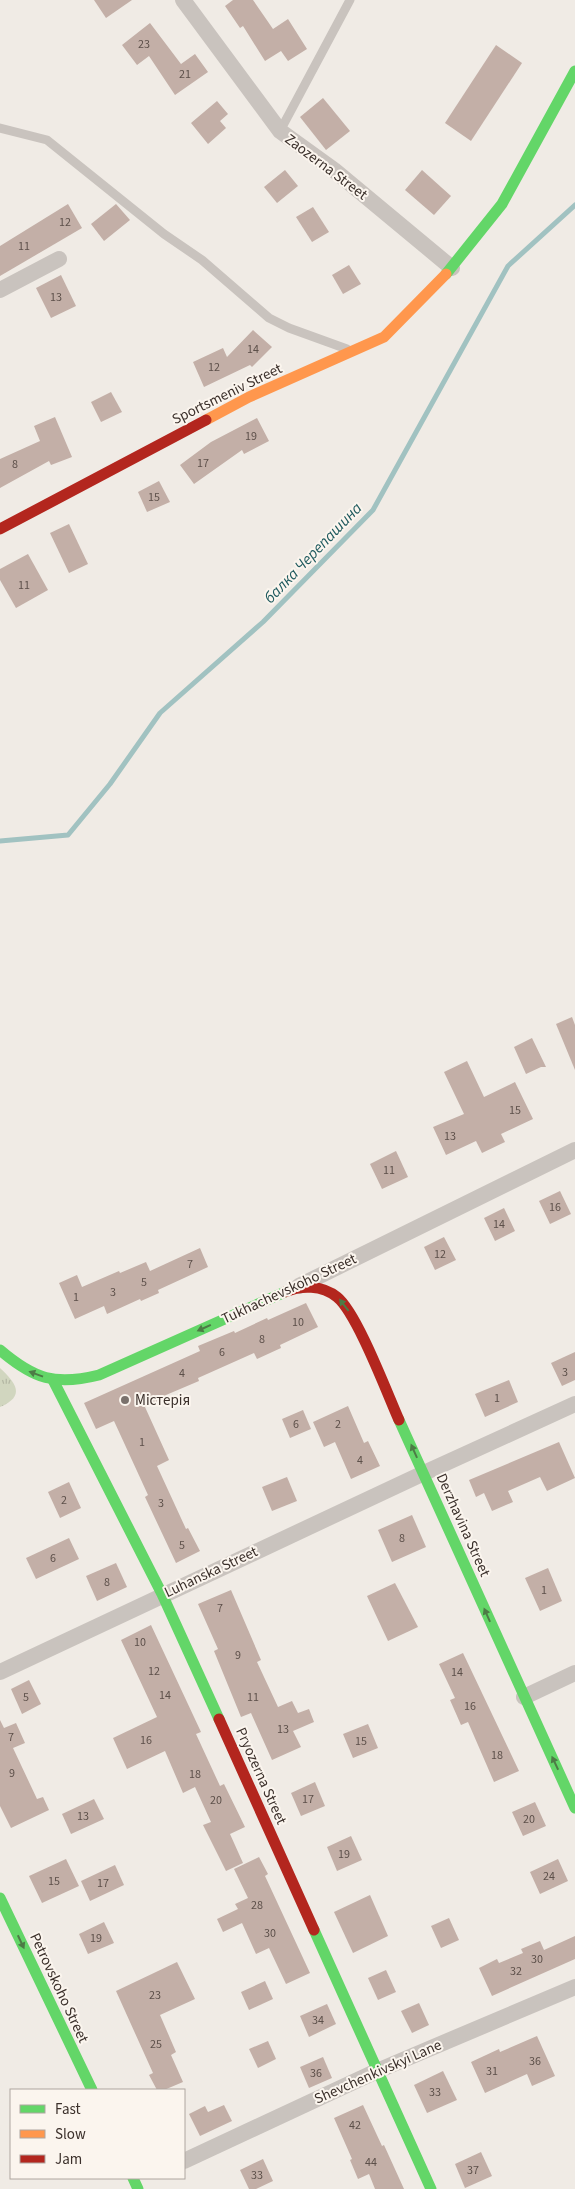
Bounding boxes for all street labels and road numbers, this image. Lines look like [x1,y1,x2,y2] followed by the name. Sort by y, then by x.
[280,129,372,205] street label: Zaozerna Street
[168,358,286,430] street label: Sportsmeniv Street
[218,1249,360,1329] street label: Tukhachevskoho Street
[431,1470,495,1580] street label: Derzhavina Street
[161,1541,261,1603] street label: Luhanska Street
[230,1724,292,1828] street label: Pryozerna Street
[24,1930,94,2046] street label: Petrovskoho Street
[311,2034,445,2110] street label: Shevchenkivskyi Lane

